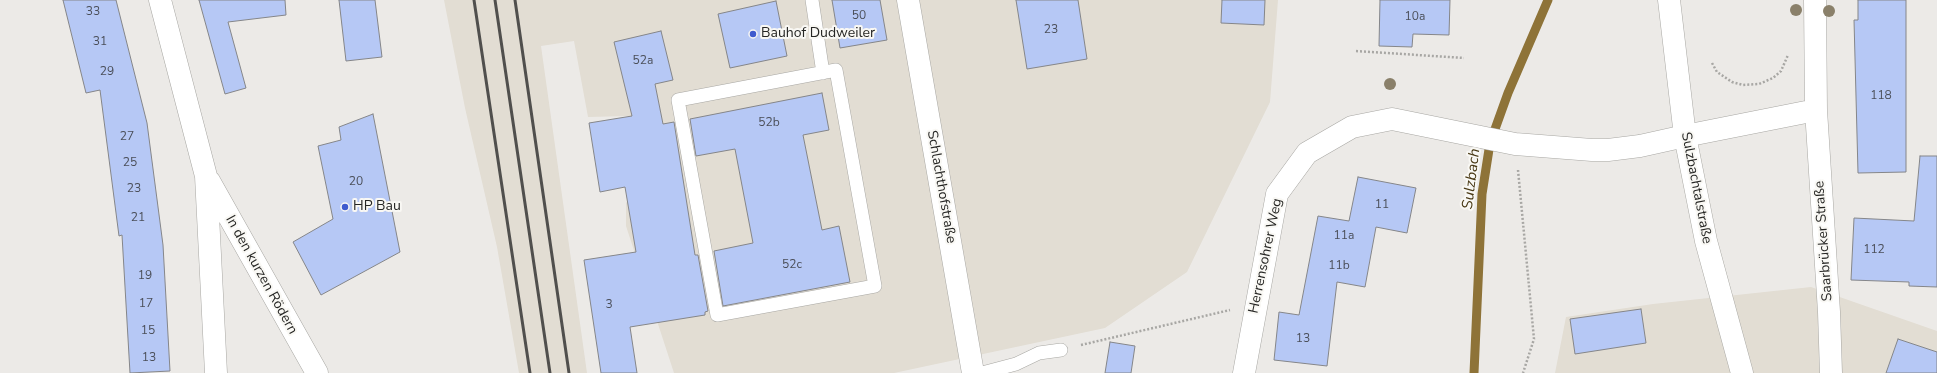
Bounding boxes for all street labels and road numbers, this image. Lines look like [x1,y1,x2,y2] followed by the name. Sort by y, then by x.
[923,129,959,245] street label: Schlachthofstraße
[1677,131,1715,245] street label: Sulzbachtalstraße
[1811,180,1837,302] street label: Saarbrücker Straße
[1246,197,1286,315] street label: Herrensohrer Weg
[221,213,301,337] street label: In den kurzen Rödern

